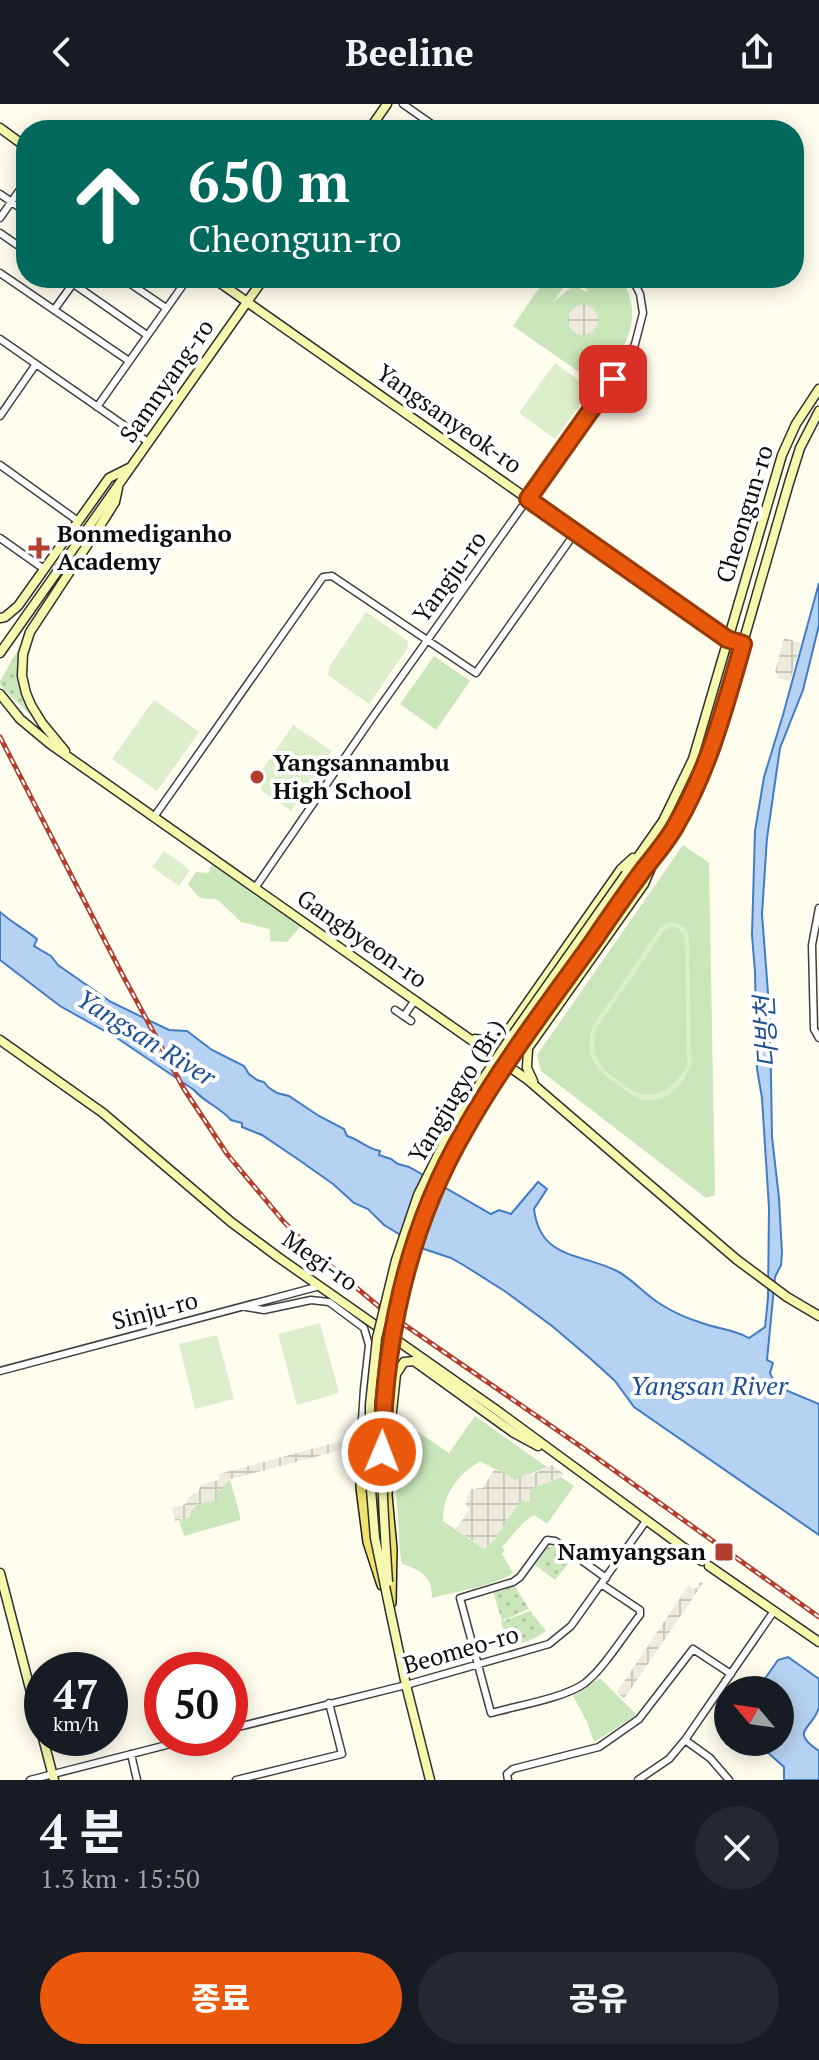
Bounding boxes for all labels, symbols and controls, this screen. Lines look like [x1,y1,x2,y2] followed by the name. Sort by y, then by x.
[345,29,474,76] text: Beeline
[40,30,84,74] icon: back
[735,30,779,74] icon: share
[188,144,350,218] text: 650 m
[56,152,160,256] icon: ahead
[188,215,402,262] text: Cheongun-ro
[112,312,221,448] street label: Samnyang-ro
[579,345,647,413] pin
[371,356,529,480] street label: Yangsanyeok-ro
[591,357,635,401] icon: arrive
[708,441,780,587] street label: Cheongun-ro
[57,517,232,577] place label: Bonmediganho Academy
[405,524,493,629] street label: Yangju-ro
[28,537,50,559] marker: Bonmediganho Academy
[273,746,450,806] place label: Yangsannambu High School
[248,768,266,786] marker: Yangsannambu High School
[291,881,434,995] street label: Gangbyeon-ro
[71,981,223,1094] water label: Yangsan River
[746,992,784,1069] water label: 다방천
[401,1013,512,1168] street label: Yangjugyo (Br.)
[276,1223,365,1298] street label: Megi-ro
[108,1283,201,1337] street label: Sinju-ro
[630,1368,789,1402] water label: Yangsan River
[340,1410,424,1494] position arrow
[558,1535,707,1567] place label: Namyangsan
[713,1541,735,1563] marker: Namyangsan
[399,1617,522,1681] street label: Beomeo-ro
[144,1652,248,1756] speed limit sign: 50
[53,1667,99,1720] text: 47
[714,1676,794,1756] north arrow
[714,1676,794,1756] map controls
[53,1710,99,1737] text: km/h
[40,1799,124,1863] text: 4 분
[695,1806,779,1890] button: close
[40,1861,200,1895] text: 1.3 km · 15:50
[40,1952,402,2044] button: 종료
[418,1952,779,2044] button: 공유

